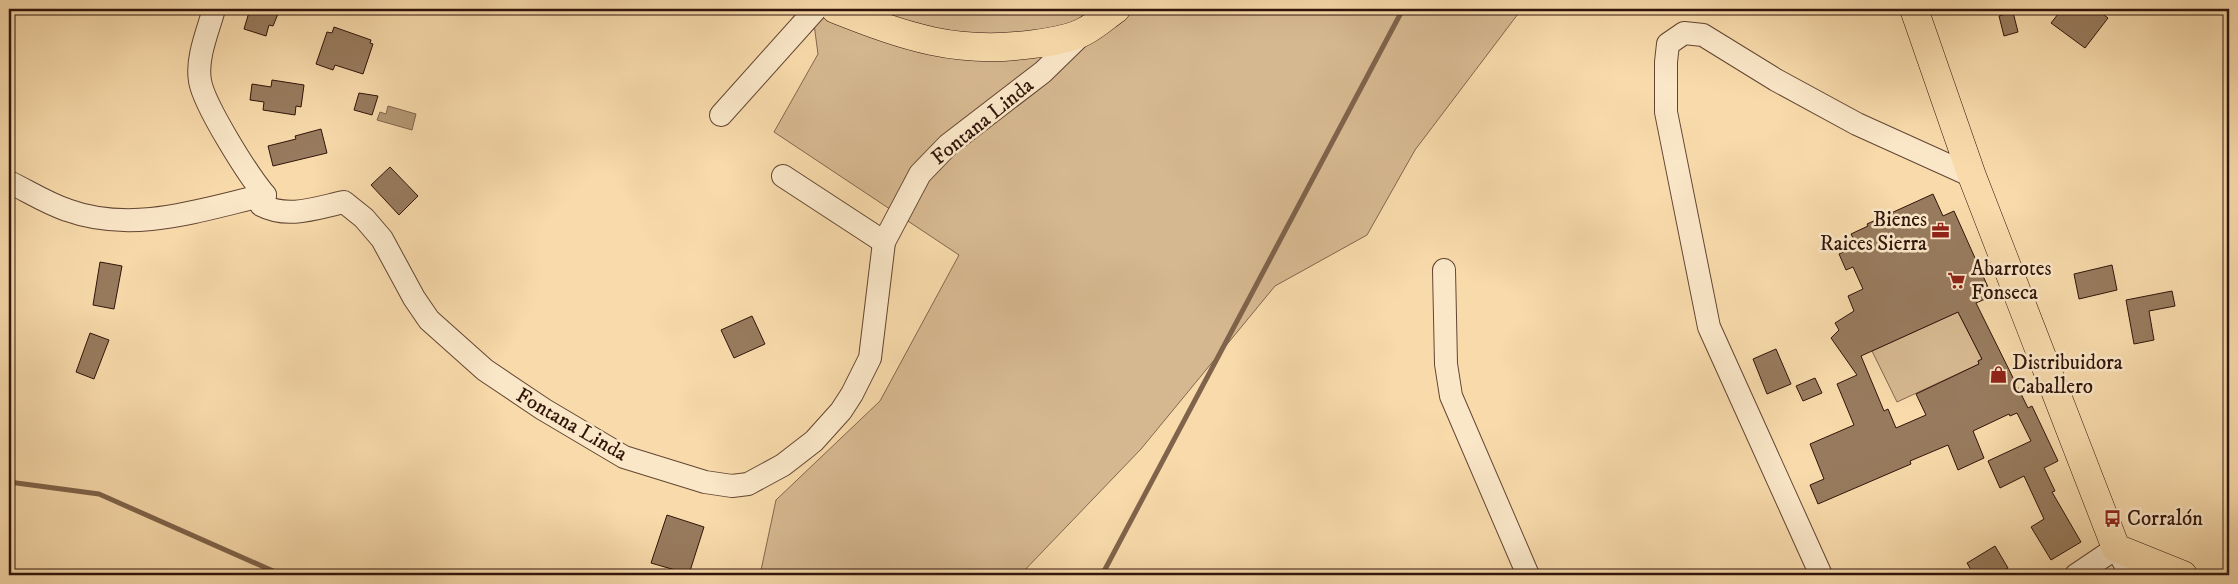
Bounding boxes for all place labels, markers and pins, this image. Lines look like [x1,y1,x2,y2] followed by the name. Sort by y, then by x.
[1820,207,1927,257] place label: Bienes Raices Sierra
[1931,221,1951,241] office icon: Bienes Raices Sierra
[1971,256,2051,306] place label: Abarrotes Fonseca
[1947,270,1967,290] supermarket icon: Abarrotes Fonseca
[2012,350,2123,400] place label: Distribuidora Caballero
[1988,364,2008,384] shop icon: Distribuidora Caballero
[2127,506,2203,532] place label: Corralón
[2103,508,2123,528] bus stop icon: Corralón

